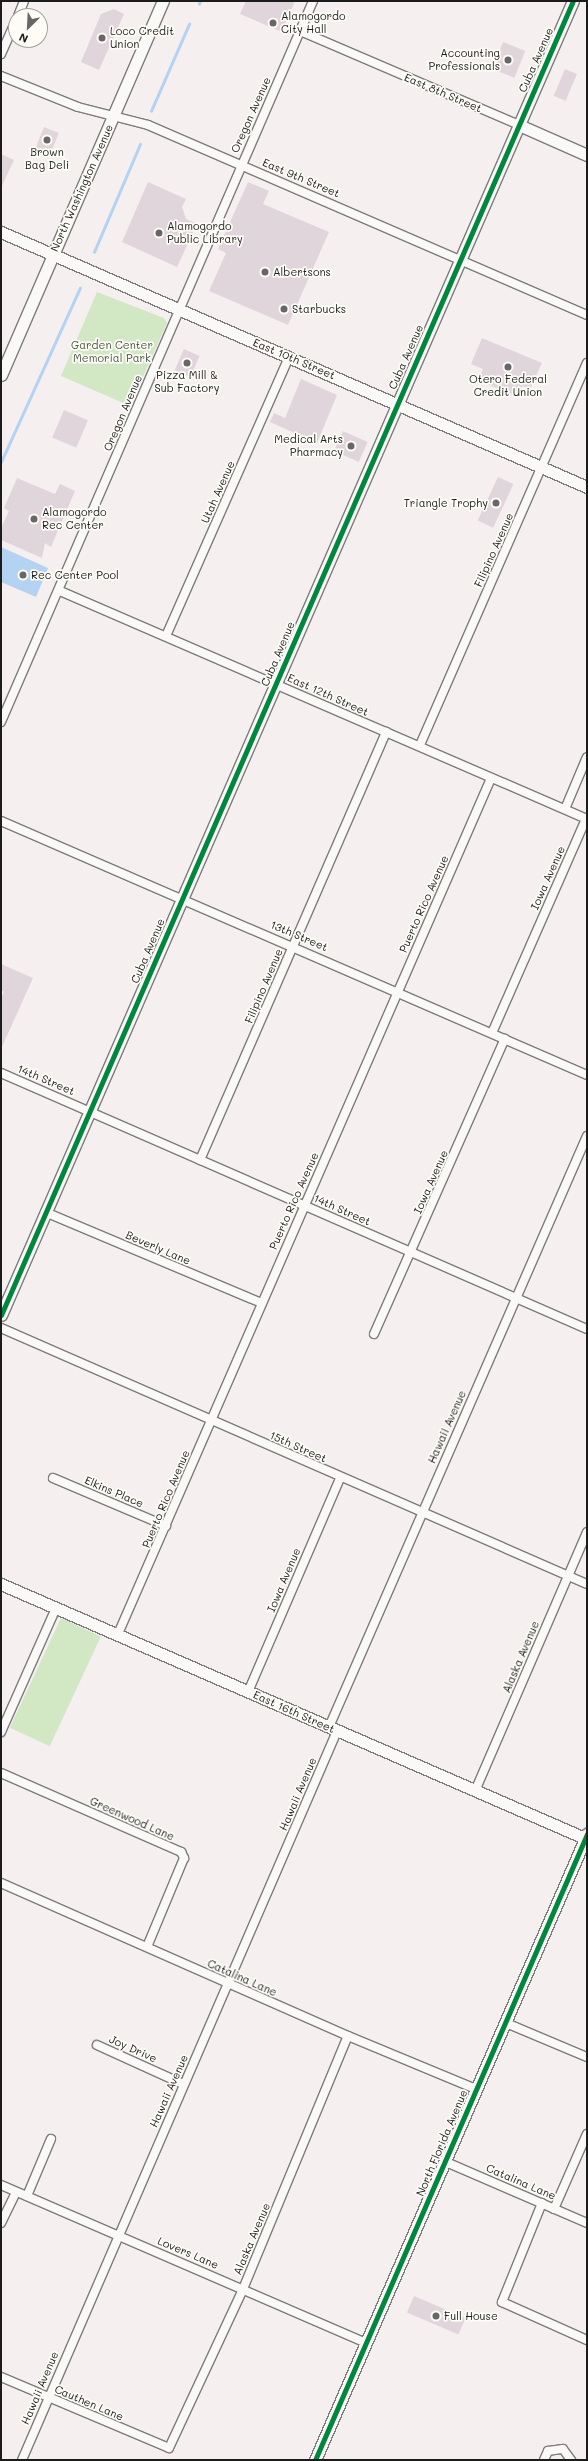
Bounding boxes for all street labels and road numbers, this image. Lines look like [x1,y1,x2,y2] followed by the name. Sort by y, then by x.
[516,26,556,94] street label: Cuba Avenue
[402,71,484,115] street label: East 8th Street
[228,75,274,155] street label: Oregon Avenue
[48,122,116,254] street label: North Washington Avenue
[260,156,342,200] street label: East 9th Street
[386,323,426,391] street label: Cuba Avenue
[251,336,337,382] street label: East 10th Street
[101,373,145,453] street label: Oregon Avenue
[198,459,238,525] street label: Utah Avenue
[472,511,516,589] street label: Filipino Avenue
[258,620,298,688] street label: Cuba Avenue
[285,671,371,719] street label: East 12th Street
[528,844,568,912] street label: Iowa Avenue
[397,853,451,955] street label: Puerto Rico Avenue
[128,917,168,985] street label: Cuba Avenue
[268,918,330,954] street label: 13th Street
[242,947,286,1025] street label: Filipino Avenue
[15,1062,77,1098] street label: 14th Street
[411,1148,451,1216] street label: Iowa Avenue
[267,1150,321,1252] street label: Puerto Rico Avenue
[311,1192,373,1228] street label: 14th Street
[124,1228,192,1268] street label: Beverly Lane
[425,1389,469,1465] street label: Hawaii Avenue
[267,1429,329,1465] street label: 15th Street
[139,1448,193,1550] street label: Puerto Rico Avenue
[82,1474,146,1510] street label: Elkins Place
[265,1546,303,1614] street label: Iowa Avenue
[500,1619,542,1695] street label: Alaska Avenue
[251,1688,337,1736] street label: East 16th Street
[277,1755,319,1833] street label: Hawaii Avenue
[88,1794,176,1844] street label: Greenwood Lane
[205,1957,279,1999] street label: Catalina Lane
[107,2033,159,2065] street label: Joy Drive
[147,2053,191,2129] street label: Hawaii Avenue
[414,2088,470,2198] street label: North Florida Avenue
[484,2161,558,2203] street label: Catalina Lane
[231,2201,273,2277] street label: Alaska Avenue
[156,2234,220,2272] street label: Lovers Lane
[19,2349,61,2427] street label: Hawaii Avenue
[52,2383,126,2423] street label: Cauthen Lane

